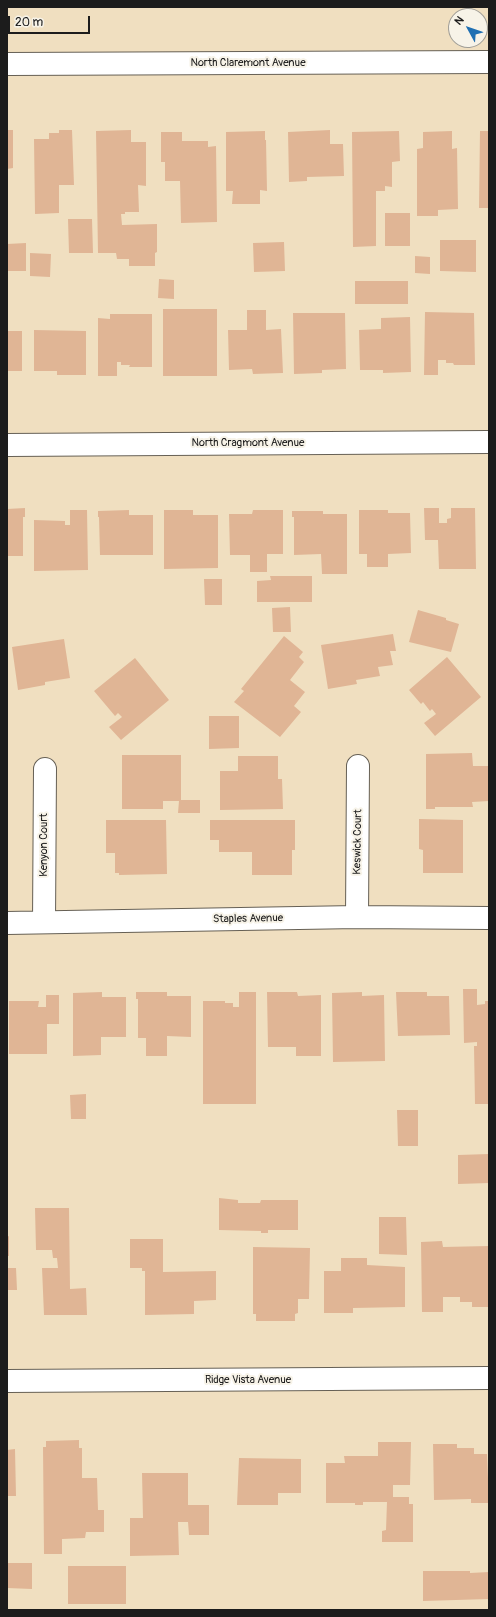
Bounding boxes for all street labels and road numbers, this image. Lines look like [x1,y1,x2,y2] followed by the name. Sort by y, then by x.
[190,56,306,70] street label: North Claremont Avenue
[192,436,304,450] street label: North Cragmont Avenue
[351,809,365,875] street label: Keswick Court
[37,813,51,877] street label: Kenyon Court
[213,912,283,926] street label: Staples Avenue
[205,1373,291,1387] street label: Ridge Vista Avenue

